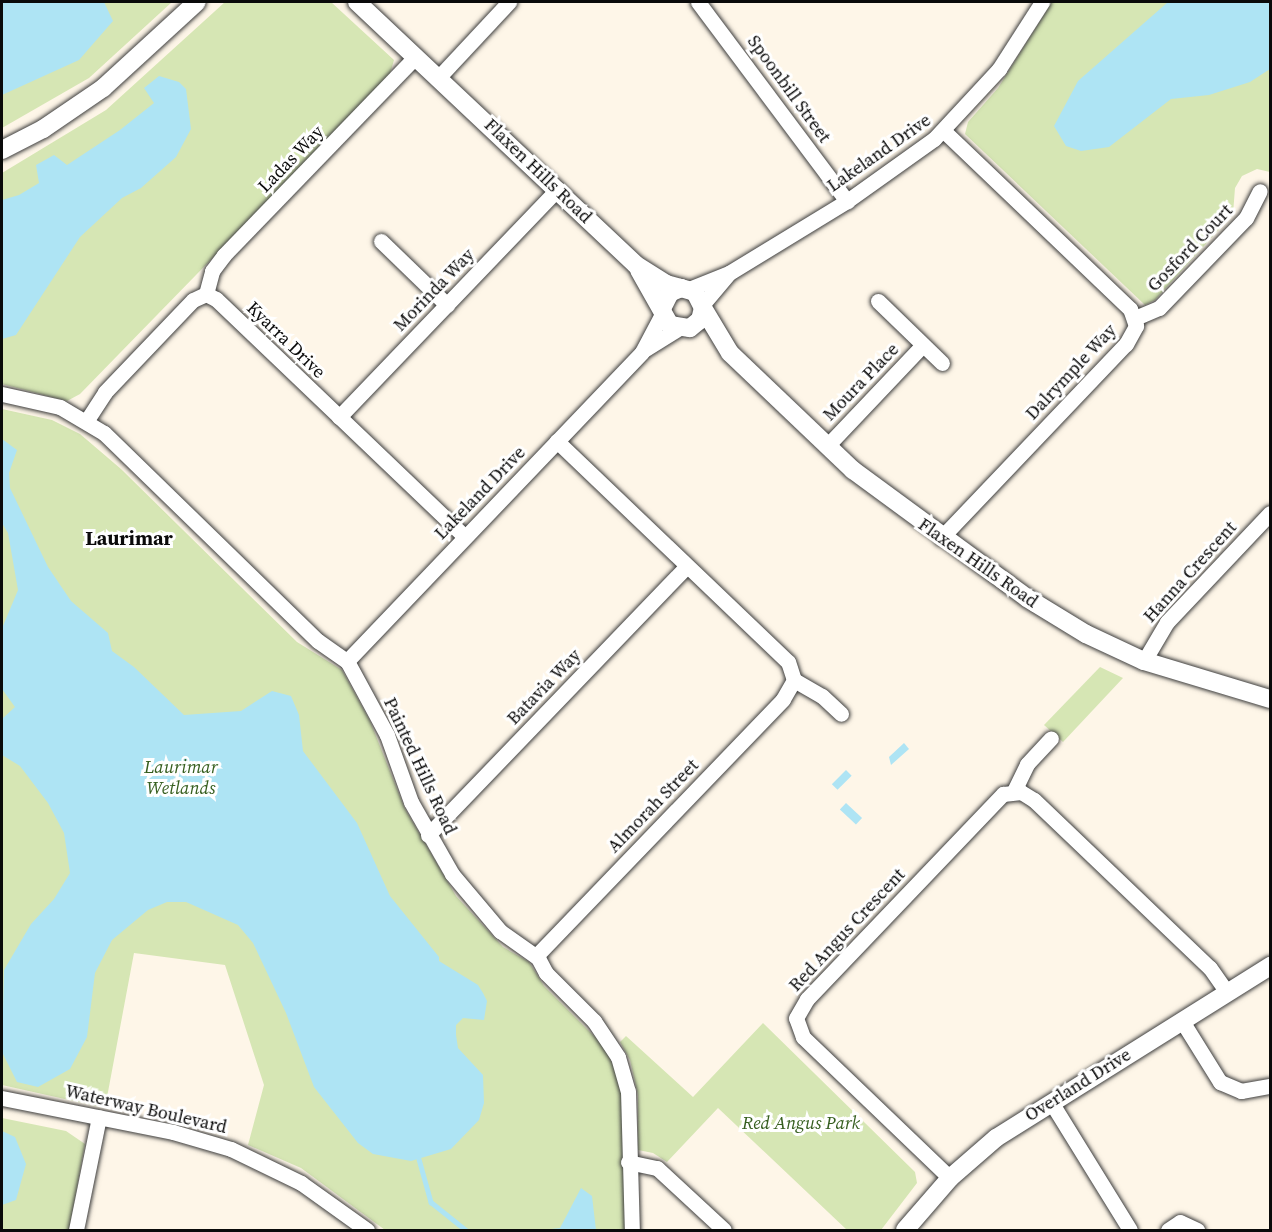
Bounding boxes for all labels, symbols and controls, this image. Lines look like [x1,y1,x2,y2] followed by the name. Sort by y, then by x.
[743,31,835,147] street label: Spoonbill Street
[823,109,935,197] street label: Lakeland Drive
[480,114,596,228] street label: Flaxen Hills Road
[254,121,328,197] street label: Ladas Way
[1143,200,1237,296] street label: Gosford Court
[389,244,479,336] street label: Morinda Way
[242,297,330,383] street label: Kyarra Drive
[1021,319,1121,425] street label: Dalrymple Way
[819,339,903,425] street label: Moura Place
[430,442,530,544] street label: Lakeland Drive
[914,514,1042,612] street label: Flaxen Hills Road
[1139,517,1241,627] street label: Hanna Crescent
[85,526,173,550] district label: Laurimar
[502,645,586,729] street label: Batavia Way
[379,694,461,838] street label: Painted Hills Road
[603,755,703,857] street label: Almorah Street
[144,757,218,800] park label: Laurimar Wetlands
[784,864,910,996] street label: Red Angus Crescent
[1021,1044,1135,1126] street label: Overland Drive
[63,1080,229,1138] street label: Waterway Boulevard
[742,1112,860,1134] park label: Red Angus Park

